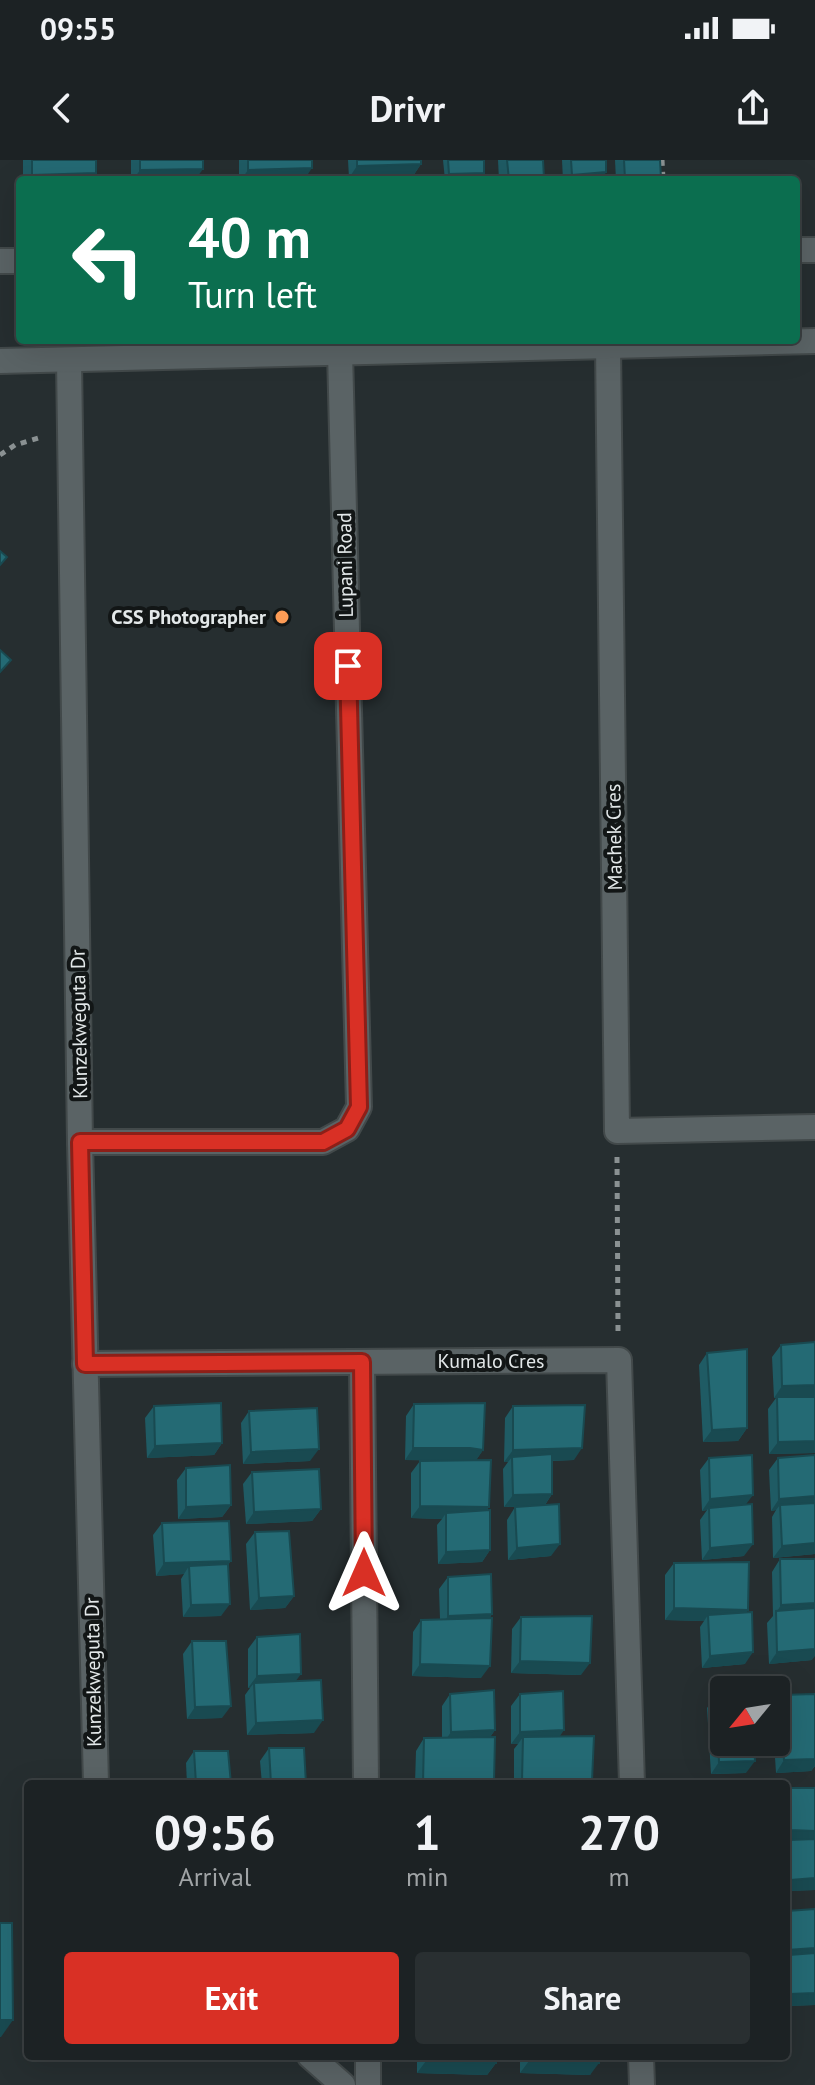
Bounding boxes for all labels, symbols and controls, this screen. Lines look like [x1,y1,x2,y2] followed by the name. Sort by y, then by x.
[40,9,116,48] text: 09:55
[370,85,445,132] text: Drivr
[40,86,84,130] icon: back
[731,86,775,130] icon: share
[188,201,311,273] text: 40 m
[56,208,160,312] icon: left
[188,271,317,318] text: Turn left
[331,512,359,618] street label: Lupani Road
[111,604,266,630] place label: CSS Photographer
[273,608,291,626] marker: CSS Photographer
[314,632,382,700] pin
[326,644,370,688] icon: arrive
[600,783,628,891] street label: Machek Cres
[65,949,93,1099] street label: Kunzekweguta Dr
[438,1348,544,1374] street label: Kumalo Cres
[322,1531,406,1615] position arrow
[79,1597,107,1747] street label: Kunzekweguta Dr
[710,1676,790,1756] north arrow
[710,1676,790,1756] map controls
[154,1801,276,1863] text: 09:56
[413,1801,441,1863] text: 1
[578,1801,660,1863] text: 270
[179,1860,251,1893] text: Arrival
[406,1860,448,1893] text: min
[609,1860,630,1893] text: m
[64,1952,399,2044] button: Exit
[415,1952,750,2044] button: Share

